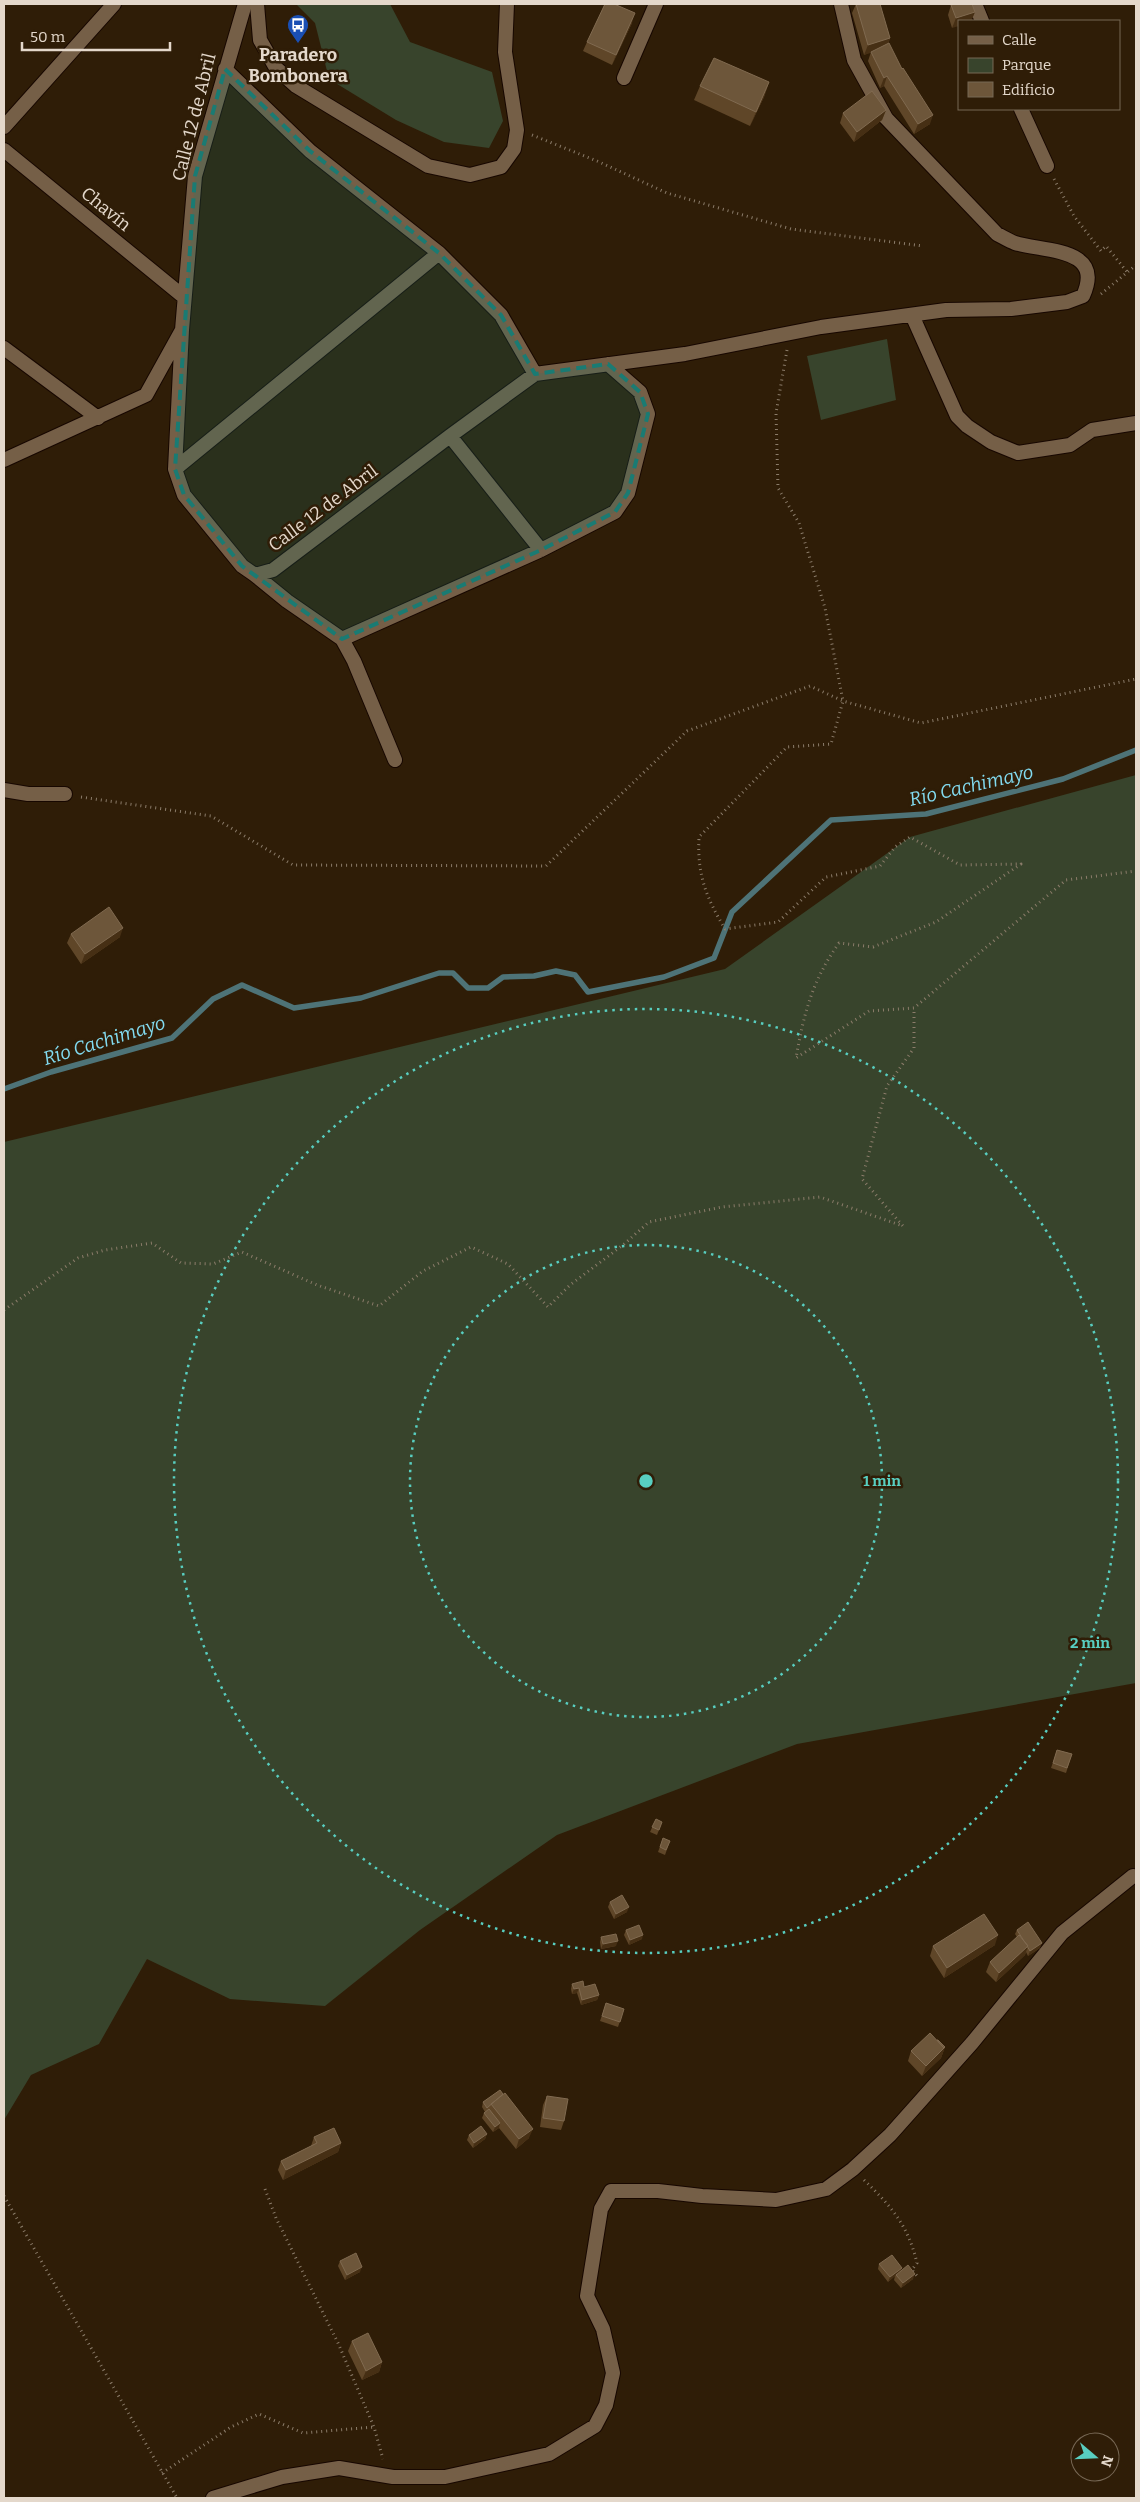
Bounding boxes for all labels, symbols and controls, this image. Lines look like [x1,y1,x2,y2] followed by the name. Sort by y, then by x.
[286,13,310,44] bus stop icon: Paradero Bombonera
[22,20,170,52] scale bar
[958,20,1120,110] legend
[30,28,66,46] text: 50 m
[1002,31,1036,49] text: Calle
[248,44,348,87] place label: Paradero Bombonera
[167,51,221,183] street label: Calle 12 de Abril
[1002,56,1051,74] text: Parque
[1002,81,1055,99] text: Edificio
[77,182,136,236] street label: Chavín
[264,460,382,556] street label: Calle 12 de Abril
[907,760,1035,811] water label: Río Cachimayo
[40,1011,168,1070] water label: Río Cachimayo
[637,1472,655,1490] centre of rings
[863,1472,901,1490] text: 1 min
[1070,1634,1110,1652] text: 2 min
[1070,2432,1120,2482] north arrow
[1097,2453,1117,2469] text: N

